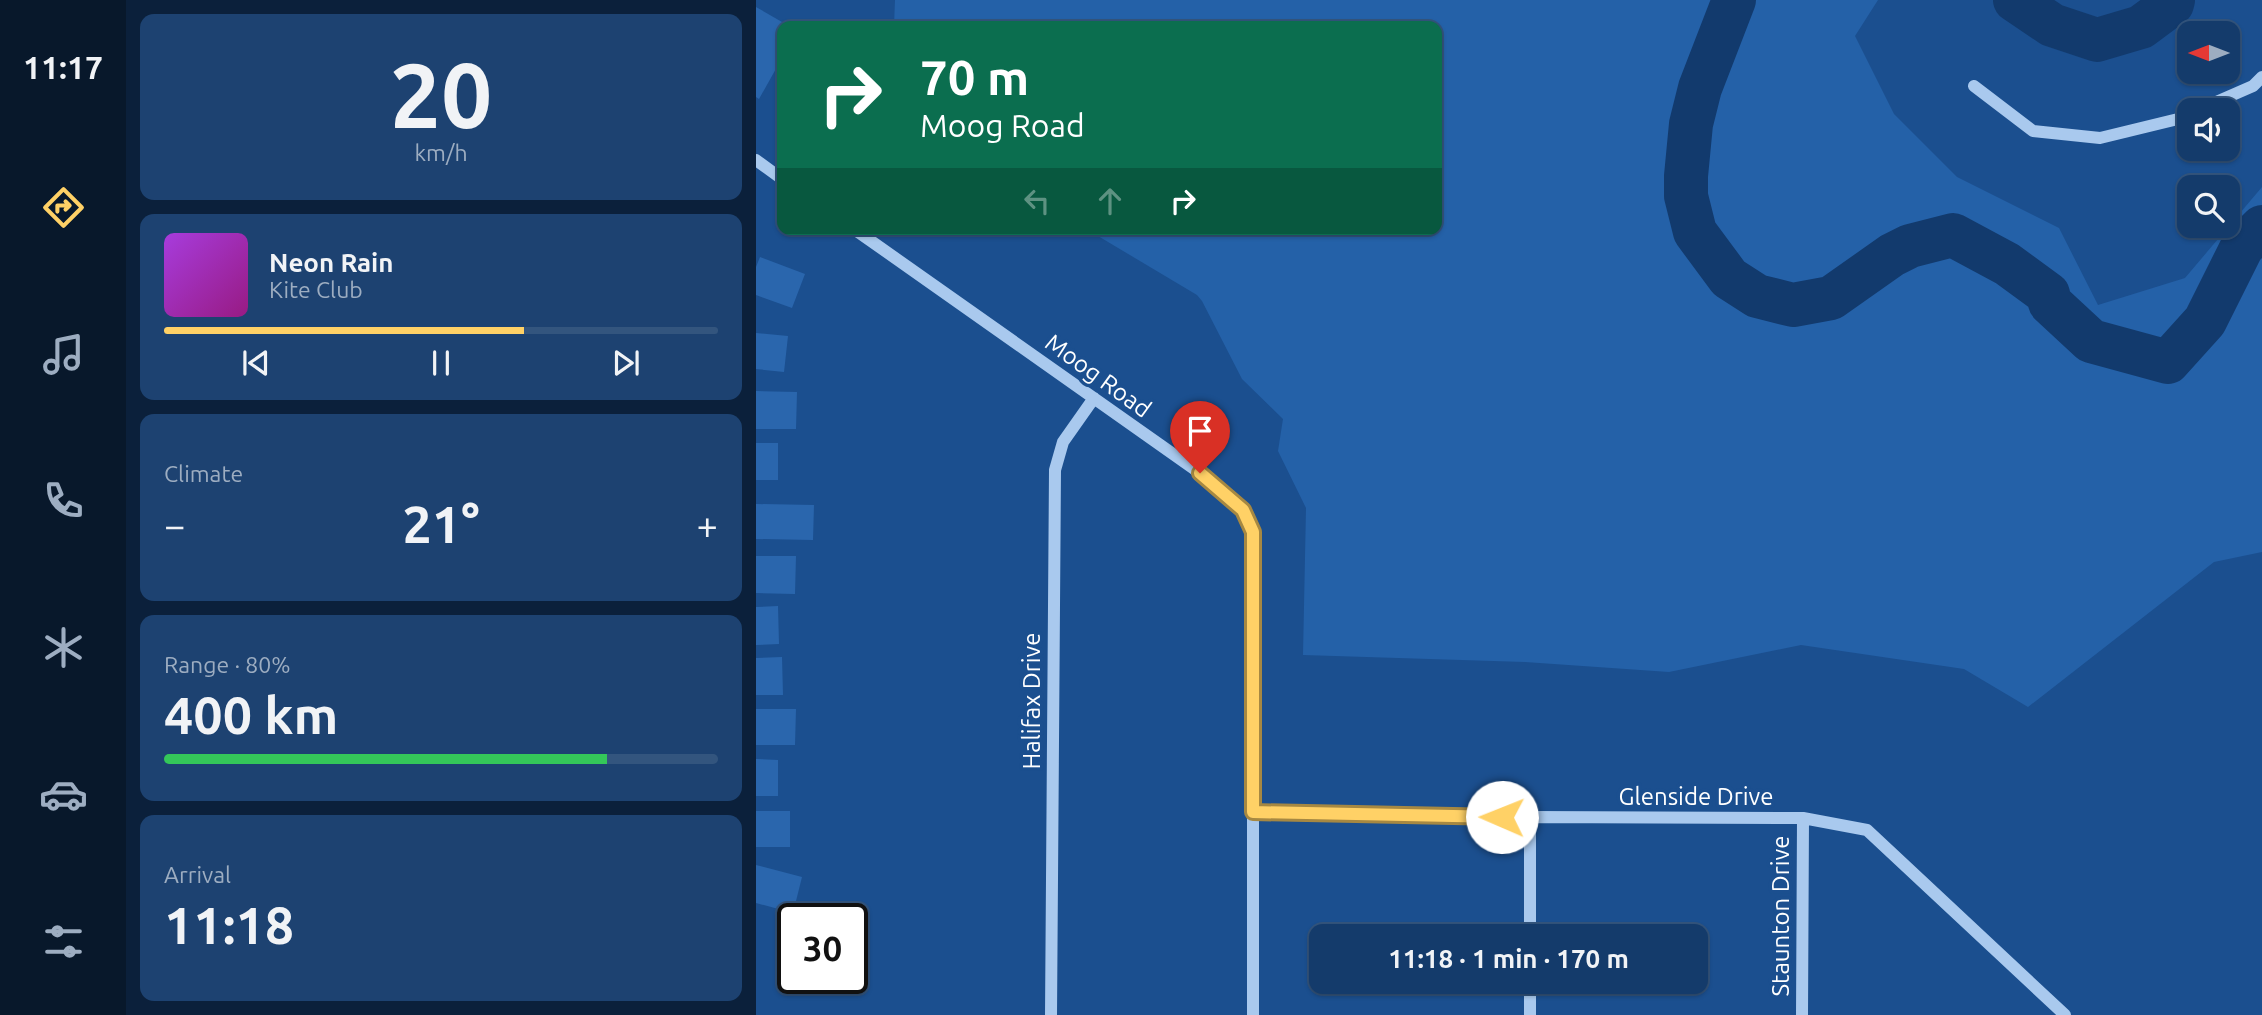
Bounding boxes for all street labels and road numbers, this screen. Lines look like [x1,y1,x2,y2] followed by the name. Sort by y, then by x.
[1040,328,1156,423] street label: Moog Road
[1018,633,1045,770] street label: Halifax Drive
[1619,783,1773,810] street label: Glenside Drive
[1767,835,1794,997] street label: Staunton Drive

